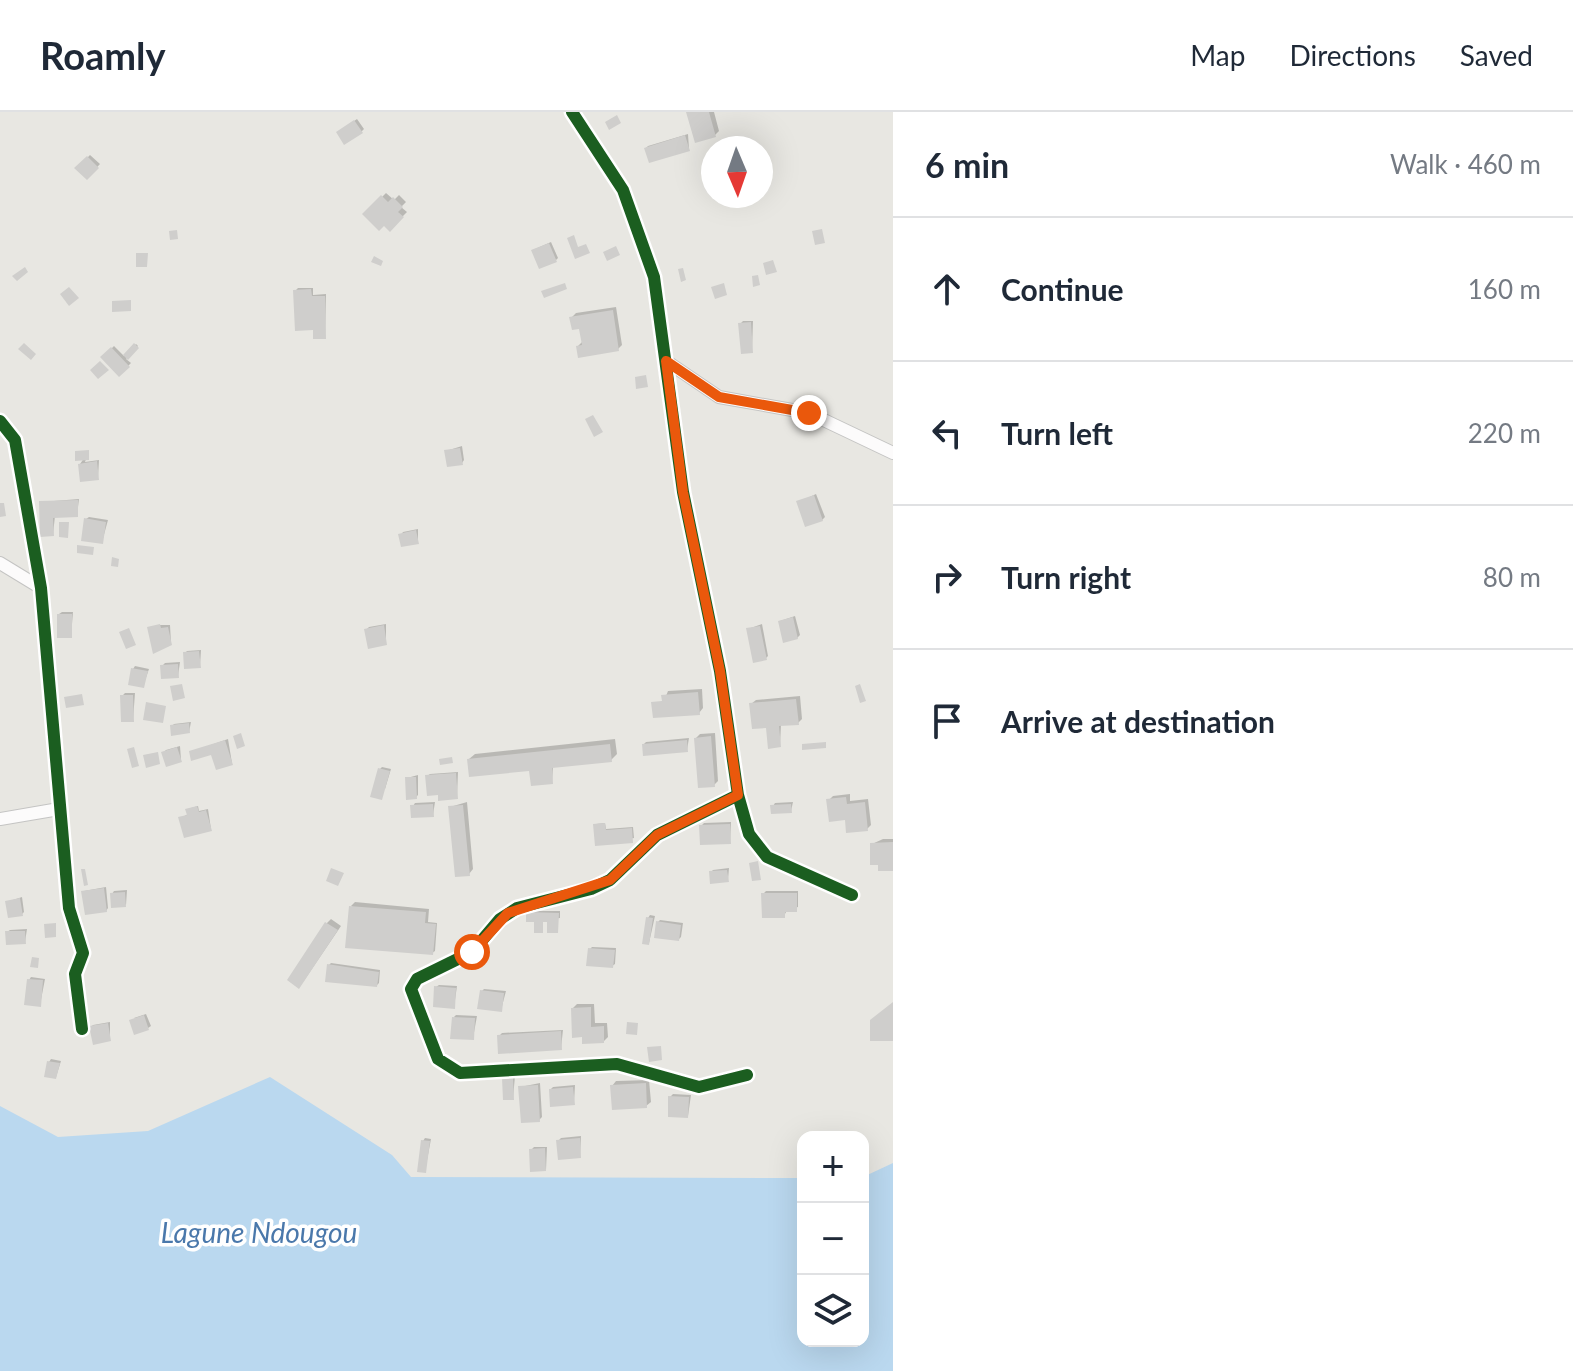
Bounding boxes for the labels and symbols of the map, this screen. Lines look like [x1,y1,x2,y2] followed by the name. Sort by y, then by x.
[701,136,773,208] north arrow
[791,395,827,431] route end
[454,934,490,970] route start
[161,1215,357,1249] water label: Lagune Ndougou

